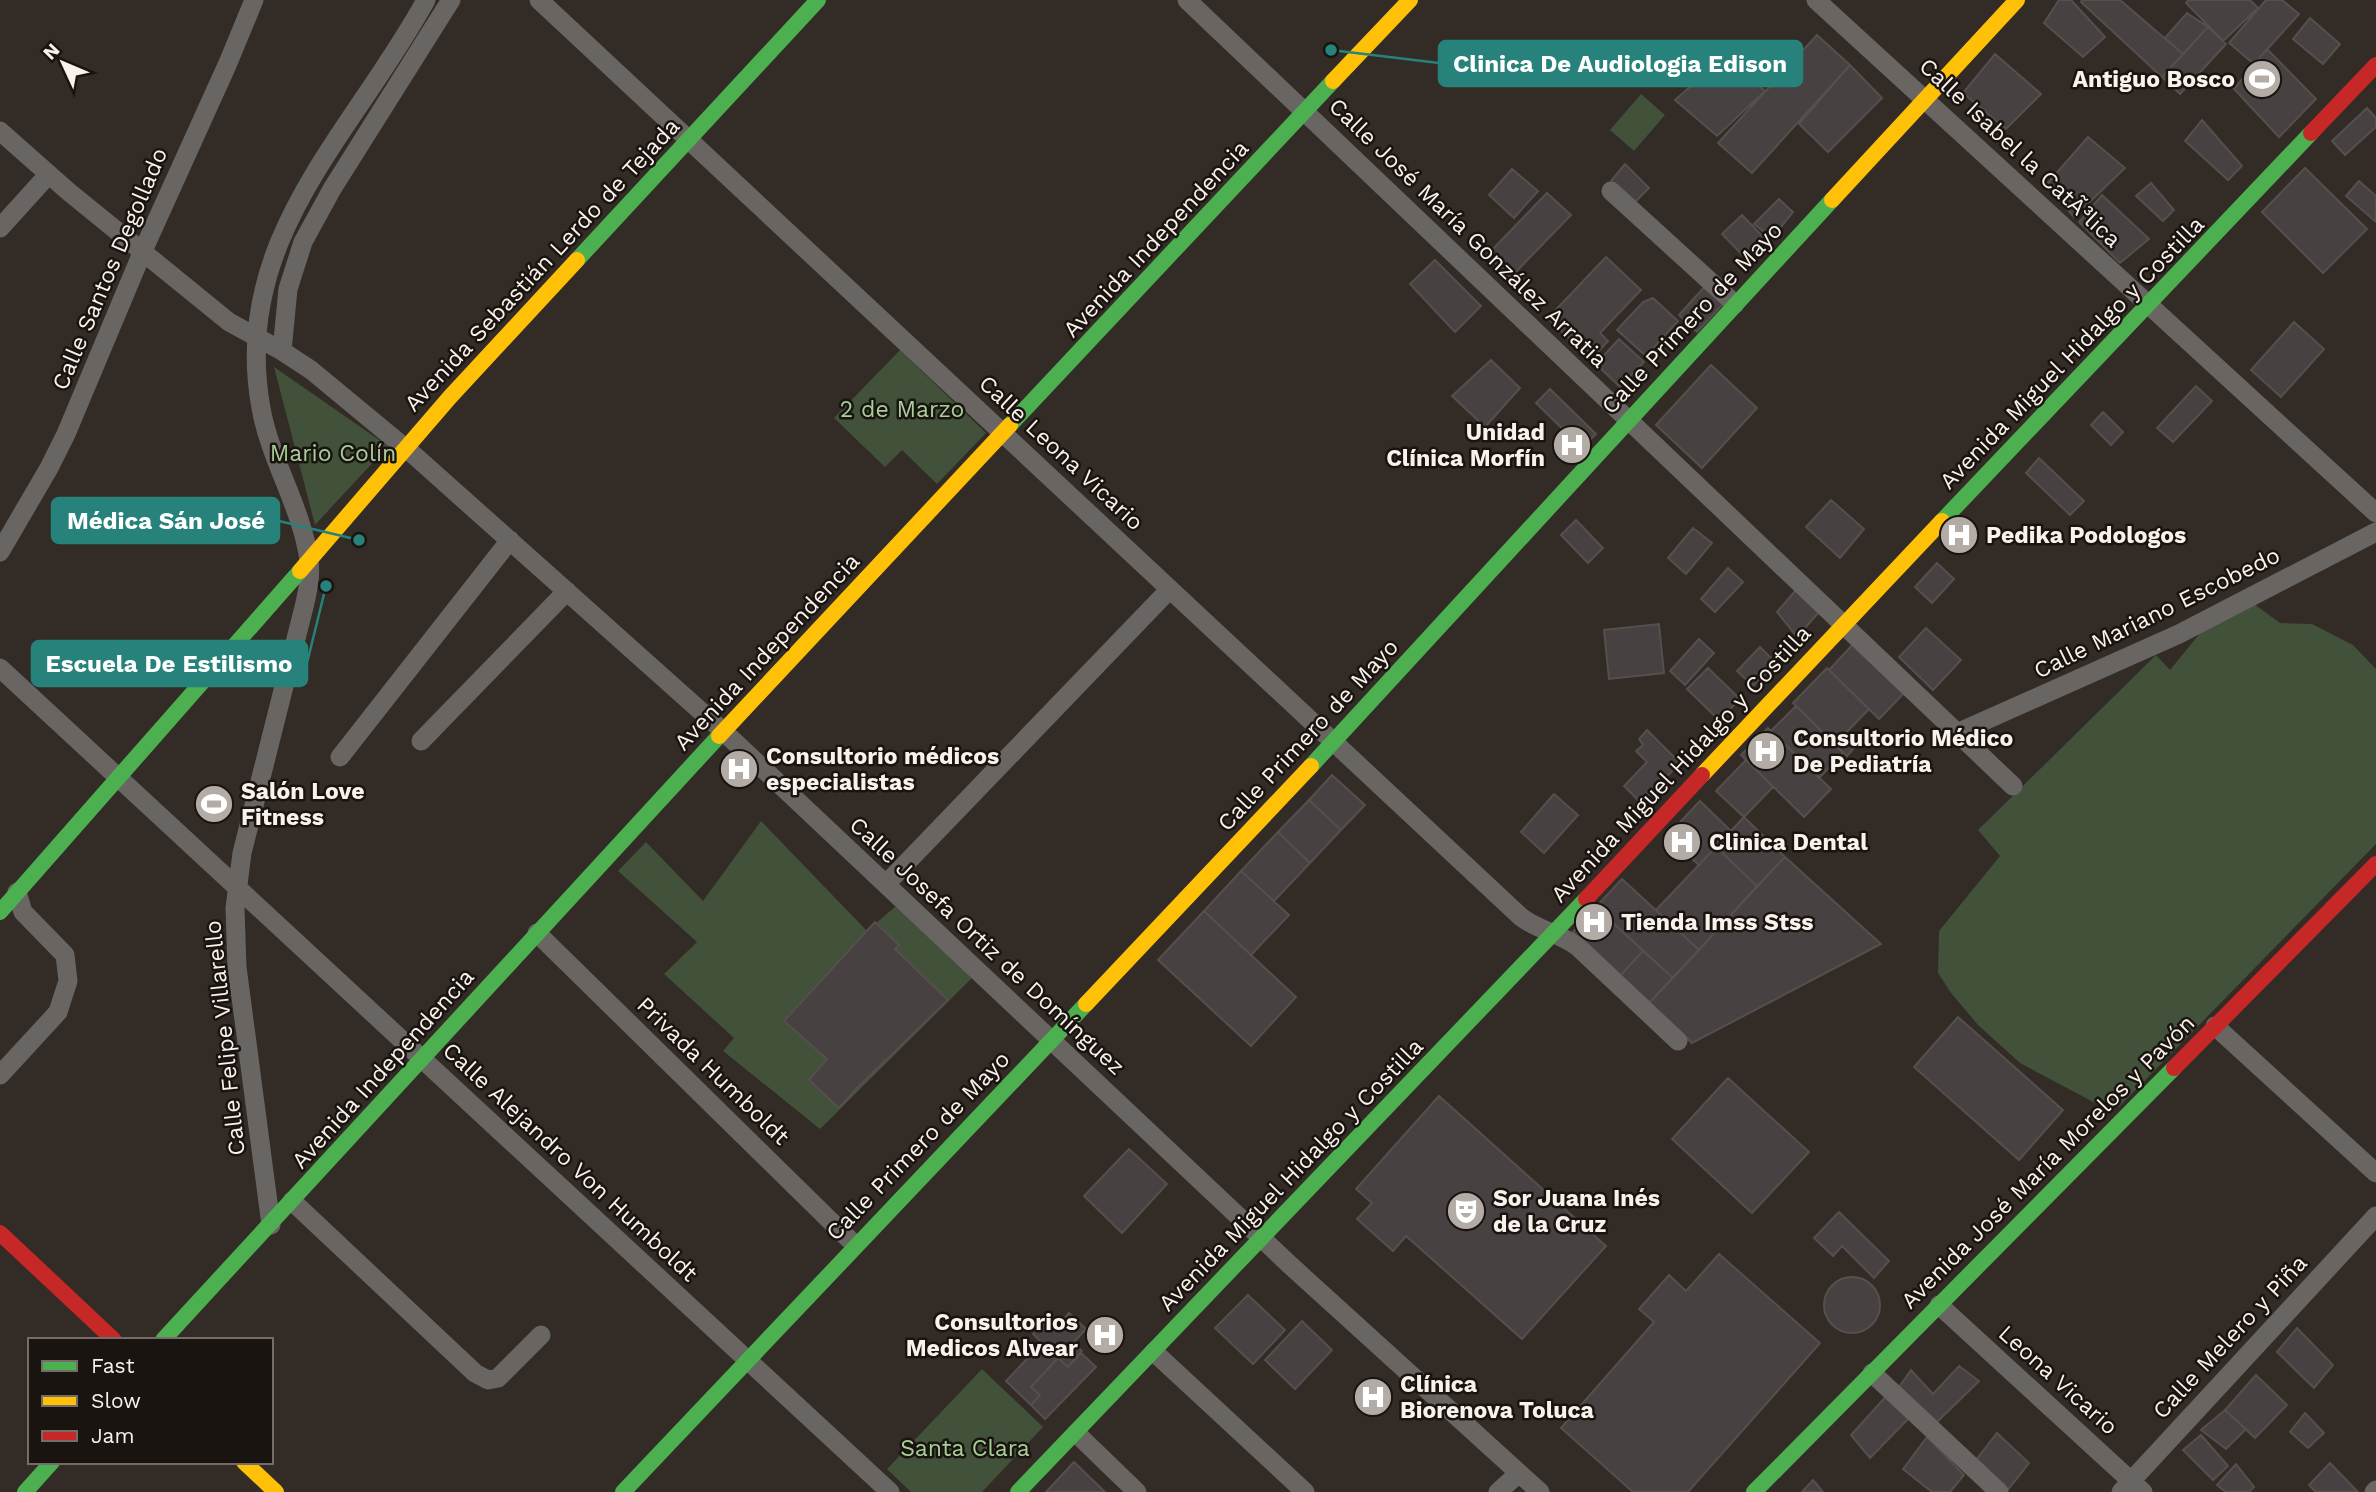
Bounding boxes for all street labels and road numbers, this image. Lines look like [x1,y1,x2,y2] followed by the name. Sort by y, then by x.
[1914,53,2126,253] street label: Calle Isabel la CatÃ³lica
[1323,93,1613,373] street label: Calle José María González Arratia
[399,113,685,417] street label: Avenida Sebastián Lerdo de Tejada
[1058,135,1254,343] street label: Avenida Independencia
[47,144,173,394] street label: Calle Santos Degollado
[1934,211,2210,495] street label: Avenida Miguel Hidalgo y Costilla
[1596,216,1788,420] street label: Calle Primero de Mayo
[973,370,1149,536] street label: Calle Leona Vicario
[2030,542,2284,684] street label: Calle Mariano Escobedo
[669,548,865,756] street label: Avenida Independencia
[1545,620,1817,908] street label: Avenida Miguel Hidalgo y Costilla
[1212,633,1404,837] street label: Calle Primero de Mayo
[844,811,1130,1081] street label: Calle Josefa Ortiz de Domínguez
[199,919,251,1157] street label: Calle Felipe Villarello
[286,964,480,1174] street label: Avenida Independencia
[631,991,795,1151] street label: Privada Humboldt
[1896,1010,2200,1314] street label: Avenida José María Morelos y Pavón
[1153,1033,1429,1317] street label: Avenida Miguel Hidalgo y Costilla
[437,1037,703,1287] street label: Calle Alejandro Von Humboldt
[821,1046,1015,1246] street label: Calle Primero de Mayo
[2147,1250,2313,1424] street label: Calle Melero y Piña
[1993,1320,2123,1440] street label: Leona Vicario

